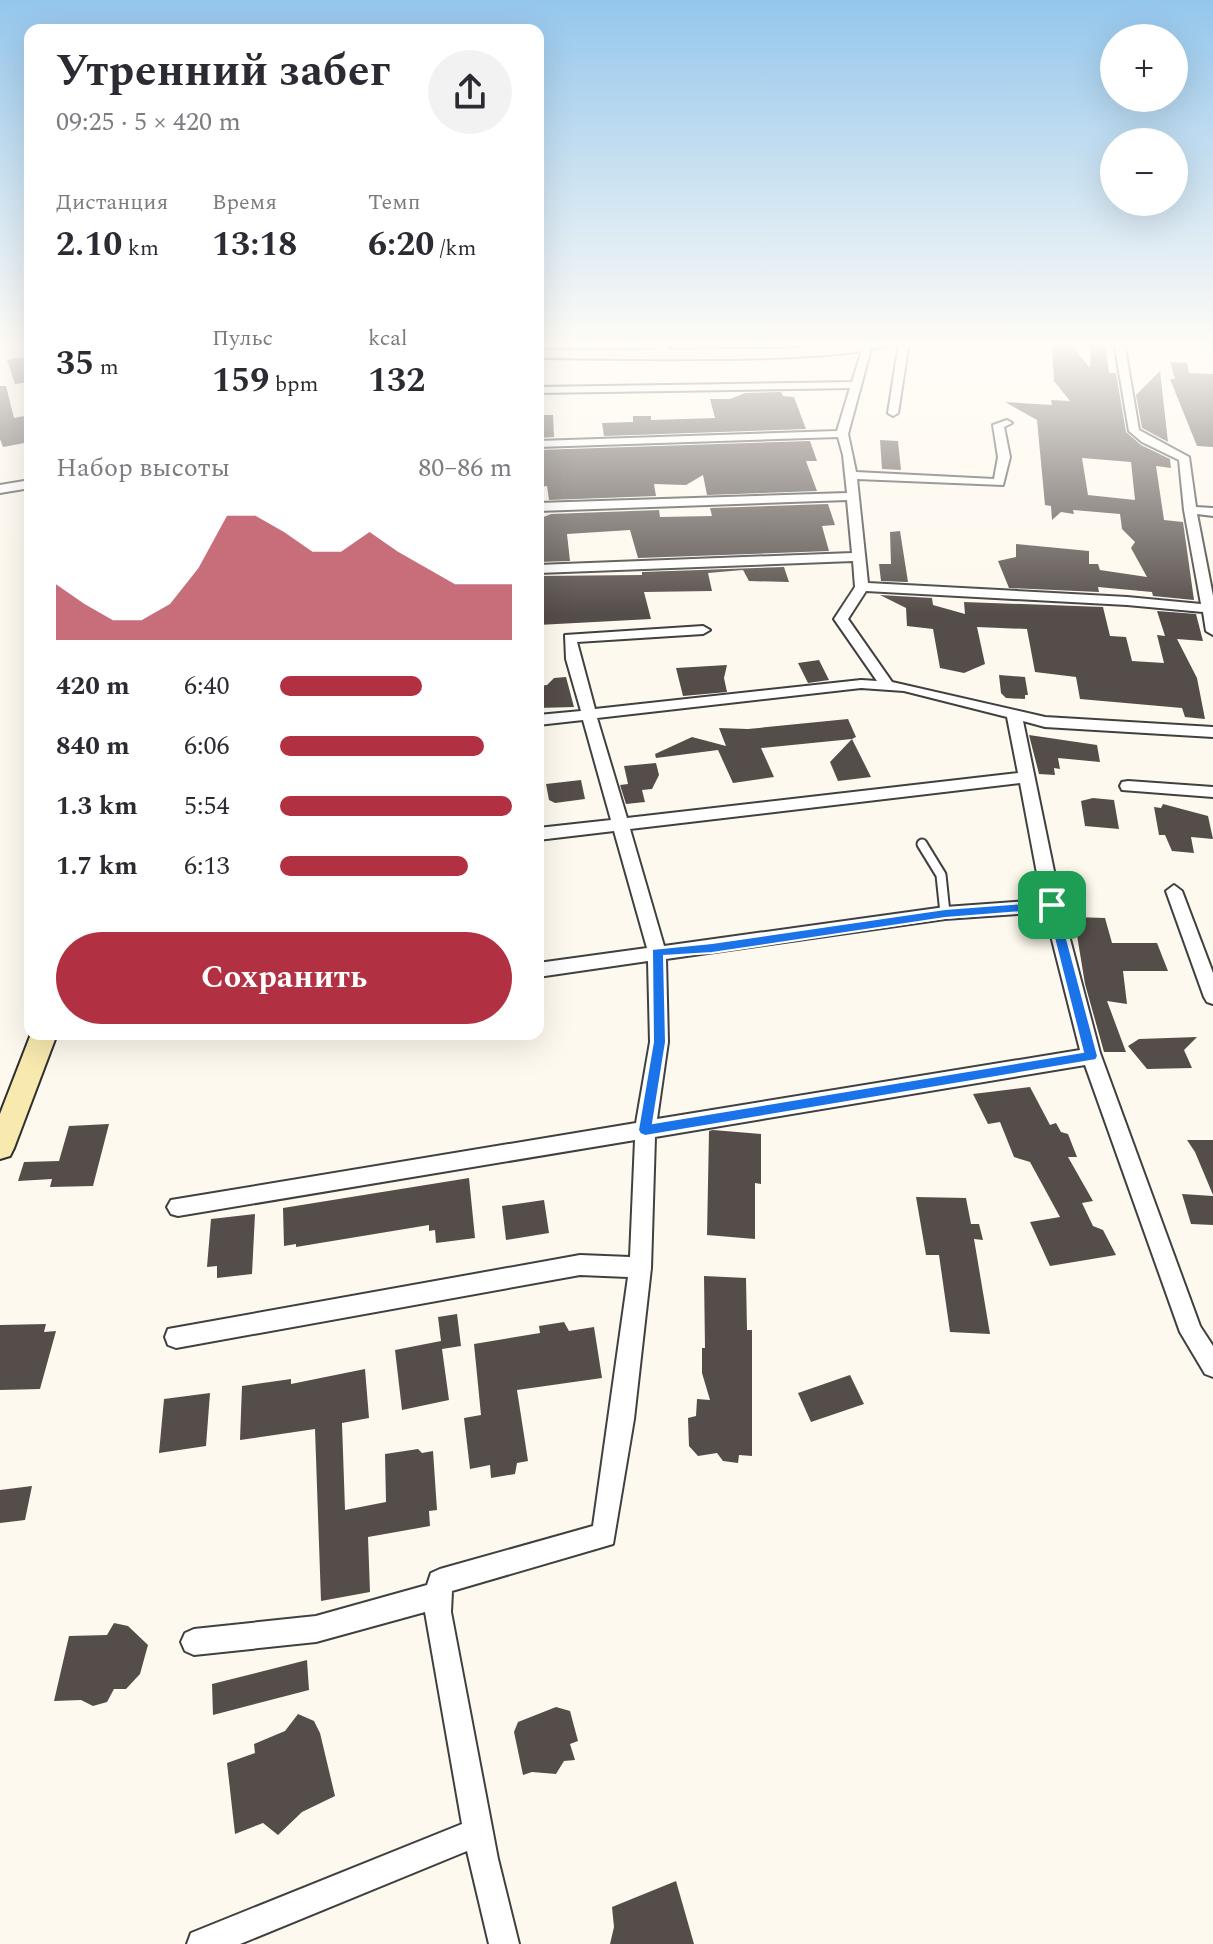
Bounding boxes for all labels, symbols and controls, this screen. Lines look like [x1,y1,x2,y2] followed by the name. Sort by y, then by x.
[1100,24,1188,216] map controls
[1100,24,1188,112] button: +
[56,38,390,105] text: Утренний забег
[428,50,512,134] button: share
[56,102,241,142] text: 09:25 · 5 × 420 m
[1100,128,1188,216] button: −
[56,186,168,219] text: Дистанция
[212,186,277,219] text: Время
[368,186,421,219] text: Темп
[56,219,122,271] text: 2.10
[212,219,297,271] text: 13:18
[368,219,434,271] text: 6:20
[122,232,159,265] text: km
[434,232,477,265] text: /km
[212,322,273,355] text: Пульс
[368,322,408,355] text: kcal
[56,338,94,390] text: 35
[94,351,119,384] text: m
[212,355,269,407] text: 159
[368,355,425,407] text: 132
[269,368,318,401] text: bpm
[56,448,230,488] text: Набор высоты
[418,448,512,488] text: 80–86 m
[56,666,130,706] text: 420 m
[184,666,230,706] text: 6:40
[56,726,130,766] text: 840 m
[184,726,230,766] text: 6:06
[56,786,138,826] text: 1.3 km
[184,786,230,826] text: 5:54
[56,846,138,886] text: 1.7 km
[184,846,230,886] text: 6:13
[1018,871,1086,939] pin
[1030,883,1074,927] icon: arrive
[56,932,512,1024] button: Сохранить

